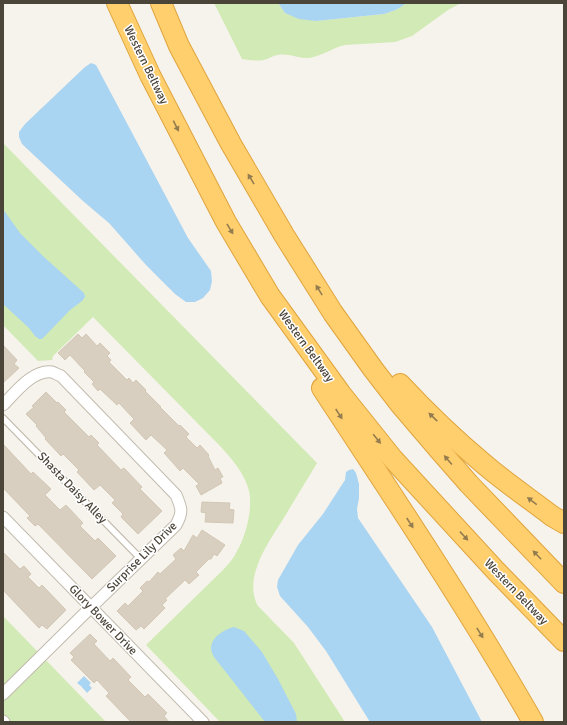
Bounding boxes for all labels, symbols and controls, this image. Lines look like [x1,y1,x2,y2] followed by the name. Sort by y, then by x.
[120,23,172,107] street label: Western Beltway
[173,121,179,132] one-way arrow
[248,173,255,185] one-way arrow
[226,223,233,235] one-way arrow
[315,285,323,295] one-way arrow
[275,307,337,385] street label: Western Beltway
[335,409,343,419] one-way arrow
[428,413,438,422] one-way arrow
[373,433,382,444] one-way arrow
[34,449,110,527] street label: Shasta Daisy Alley
[443,455,452,465] one-way arrow
[527,497,538,505] one-way arrow
[406,518,414,528] one-way arrow
[104,519,180,595] street label: Surprise Lily Drive
[459,531,468,541] one-way arrow
[532,550,542,560] one-way arrow
[481,556,551,628] street label: Western Beltway
[66,582,140,658] street label: Glory Bower Drive
[476,627,483,638] one-way arrow

